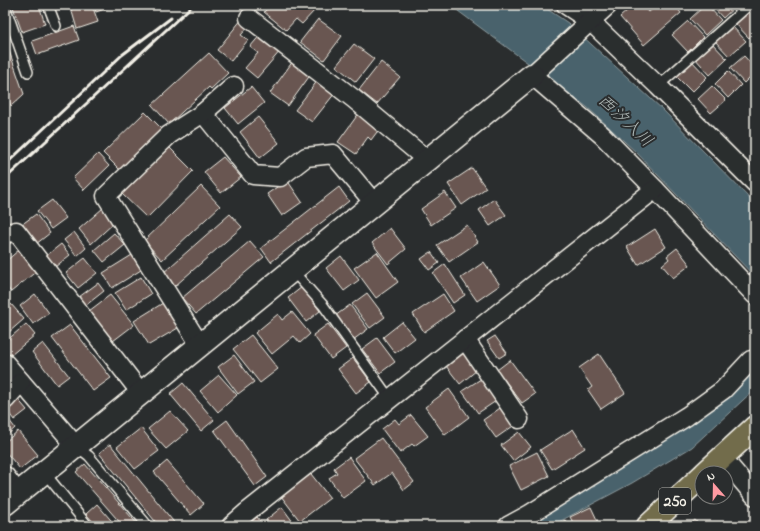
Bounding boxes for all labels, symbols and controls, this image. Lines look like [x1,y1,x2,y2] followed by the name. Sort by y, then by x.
[592,89,658,153] water label: 西汐入川
[694,465,734,505] north arrow
[705,468,717,485] text: N
[659,488,691,514] road number: 250

